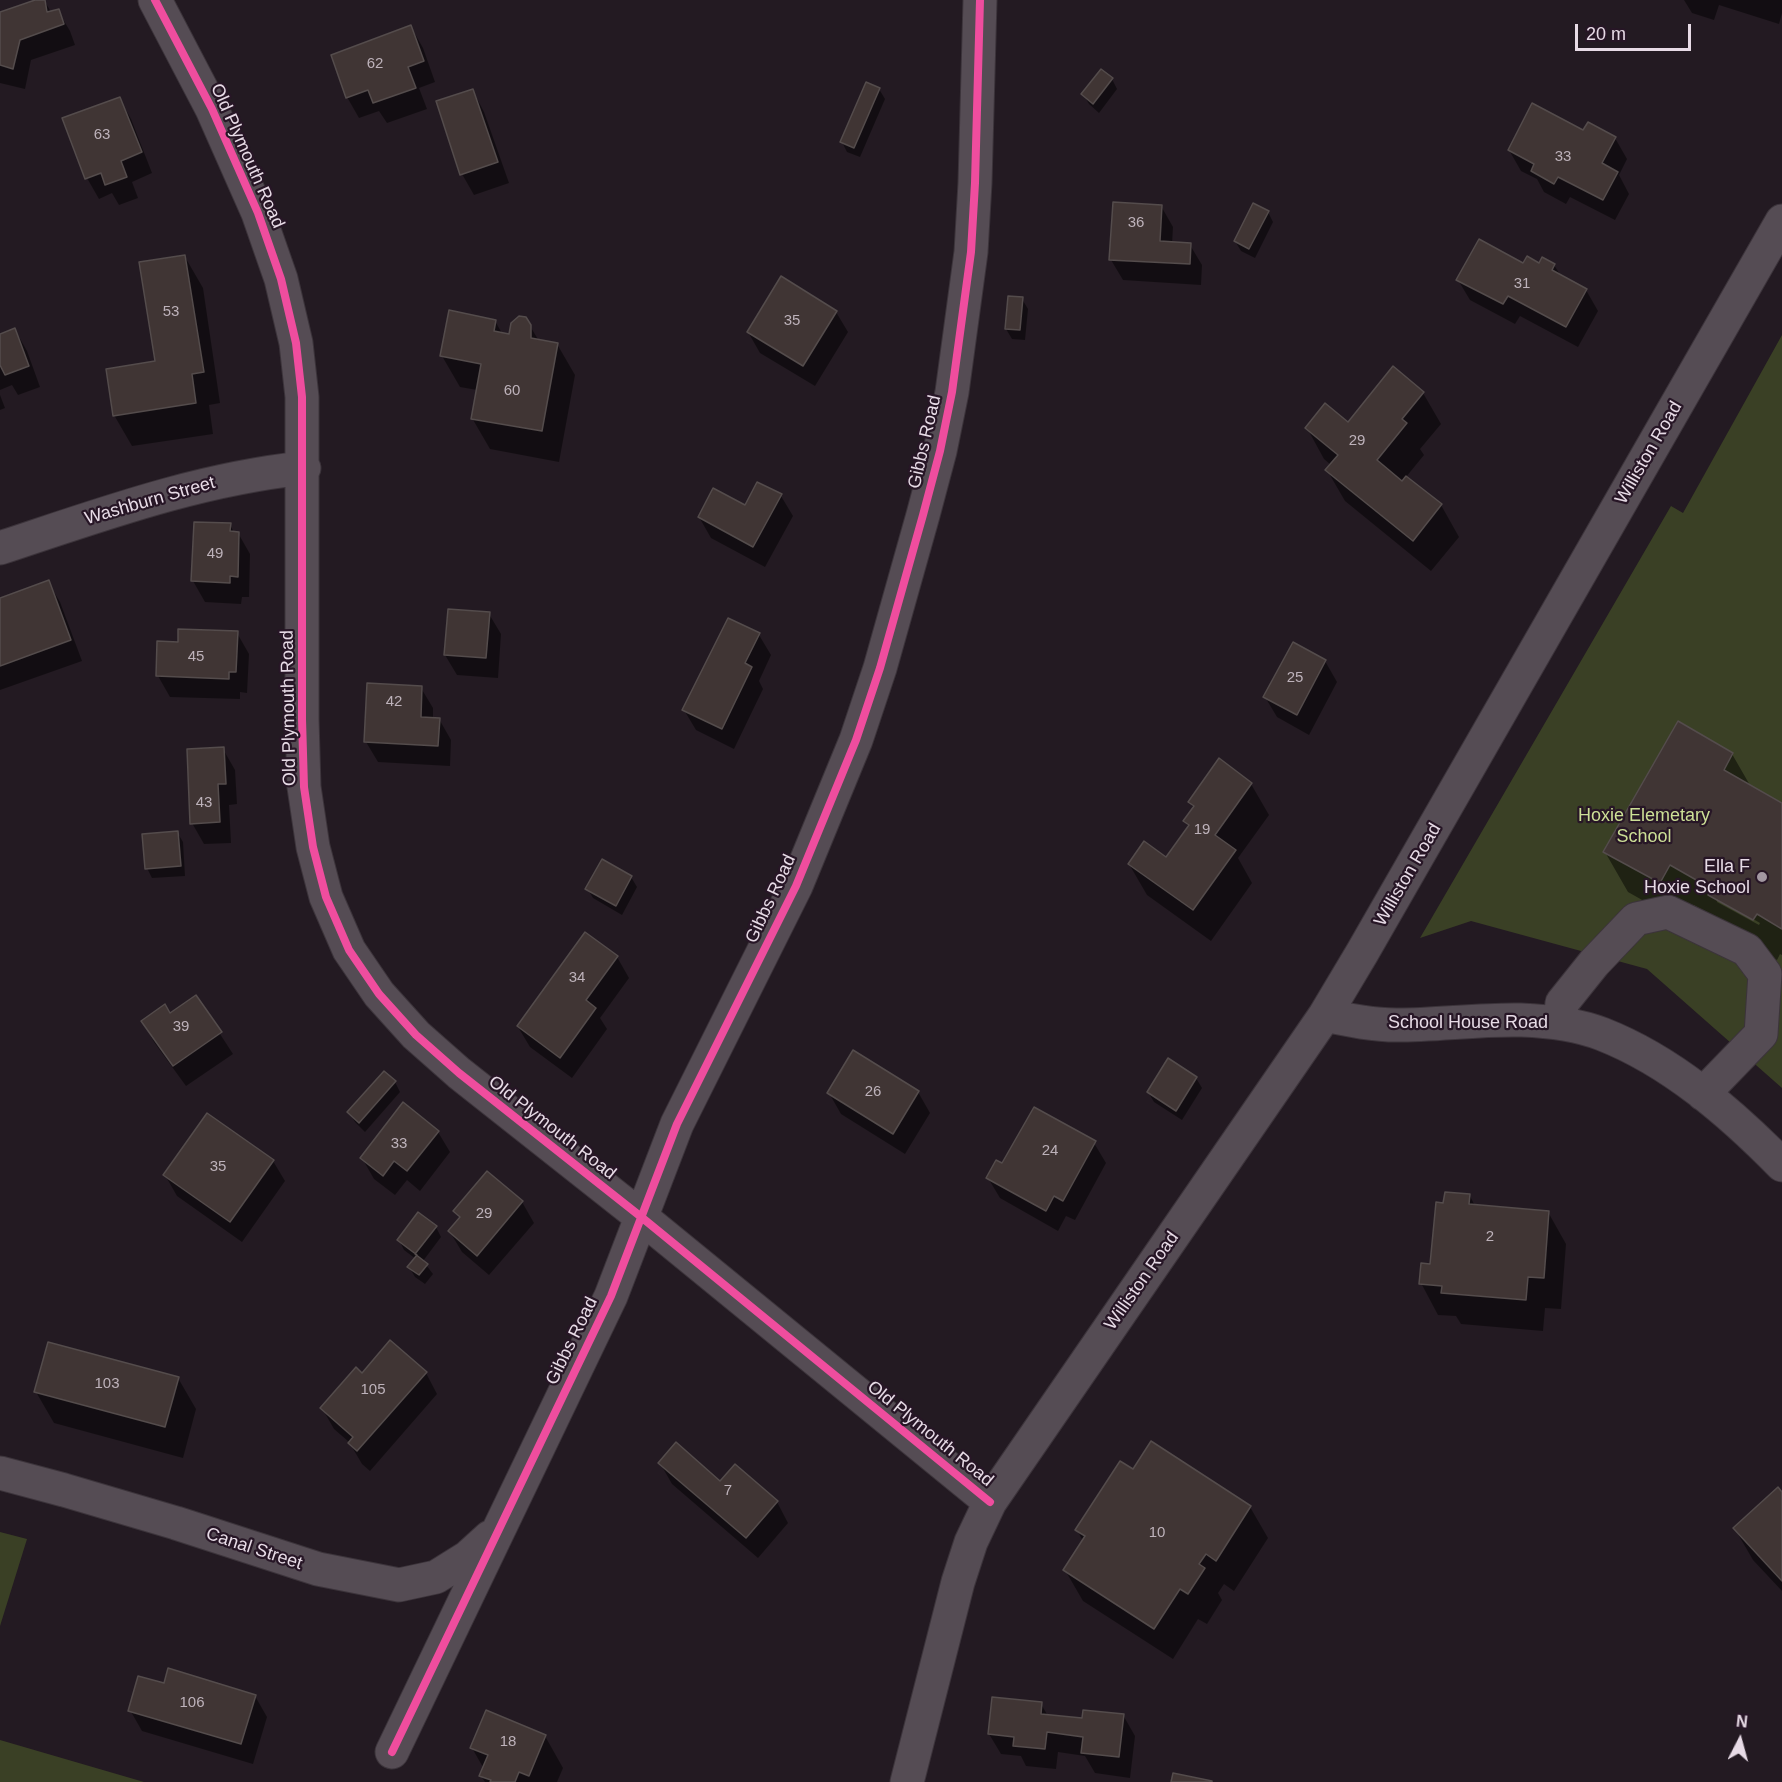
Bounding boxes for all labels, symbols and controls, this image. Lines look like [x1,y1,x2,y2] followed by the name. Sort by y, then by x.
[1578,12,1694,50] scale bar
[1586,24,1626,44] text: 20 m
[367,55,383,73] house number: 62
[205,80,289,232] street label: Old Plymouth Road
[94,126,110,144] house number: 63
[1555,148,1571,166] house number: 33
[1128,214,1144,232] house number: 36
[1514,275,1530,293] house number: 31
[163,303,179,321] house number: 53
[784,312,800,330] house number: 35
[504,382,520,400] house number: 60
[904,393,946,491] street label: Gibbs Road
[1611,398,1687,508] street label: Williston Road
[1349,432,1365,450] house number: 29
[82,472,218,530] street label: Washburn Street
[207,545,223,563] house number: 49
[277,630,301,786] street label: Old Plymouth Road
[188,648,204,666] house number: 45
[1287,669,1303,687] house number: 25
[386,693,402,711] house number: 42
[196,794,212,812] house number: 43
[1578,805,1710,848] park label: Hoxie Elemetary School
[1370,820,1446,930] street label: Williston Road
[1194,821,1210,839] house number: 19
[741,851,801,947] street label: Gibbs Road
[1644,856,1750,898] place label: Ella F Hoxie School
[1755,870,1769,884] marker: Ella F Hoxie School
[569,969,585,987] house number: 34
[1388,1012,1548,1034] street label: School House Road
[173,1018,189,1036] house number: 39
[484,1071,620,1185] street label: Old Plymouth Road
[865,1083,881,1101] house number: 26
[391,1135,407,1153] house number: 33
[1042,1142,1058,1160] house number: 24
[210,1158,226,1176] house number: 35
[476,1205,492,1223] house number: 29
[1100,1228,1184,1334] street label: Williston Road
[1486,1228,1494,1246] house number: 2
[541,1294,603,1388] street label: Gibbs Road
[94,1375,120,1393] house number: 103
[863,1376,997,1492] street label: Old Plymouth Road
[360,1381,386,1399] house number: 105
[724,1482,732,1500] house number: 7
[203,1523,305,1575] street label: Canal Street
[1149,1524,1165,1542] house number: 10
[179,1694,205,1712] house number: 106
[1710,1710,1770,1770] north arrow
[1735,1713,1749,1731] text: N
[500,1733,516,1751] house number: 18

